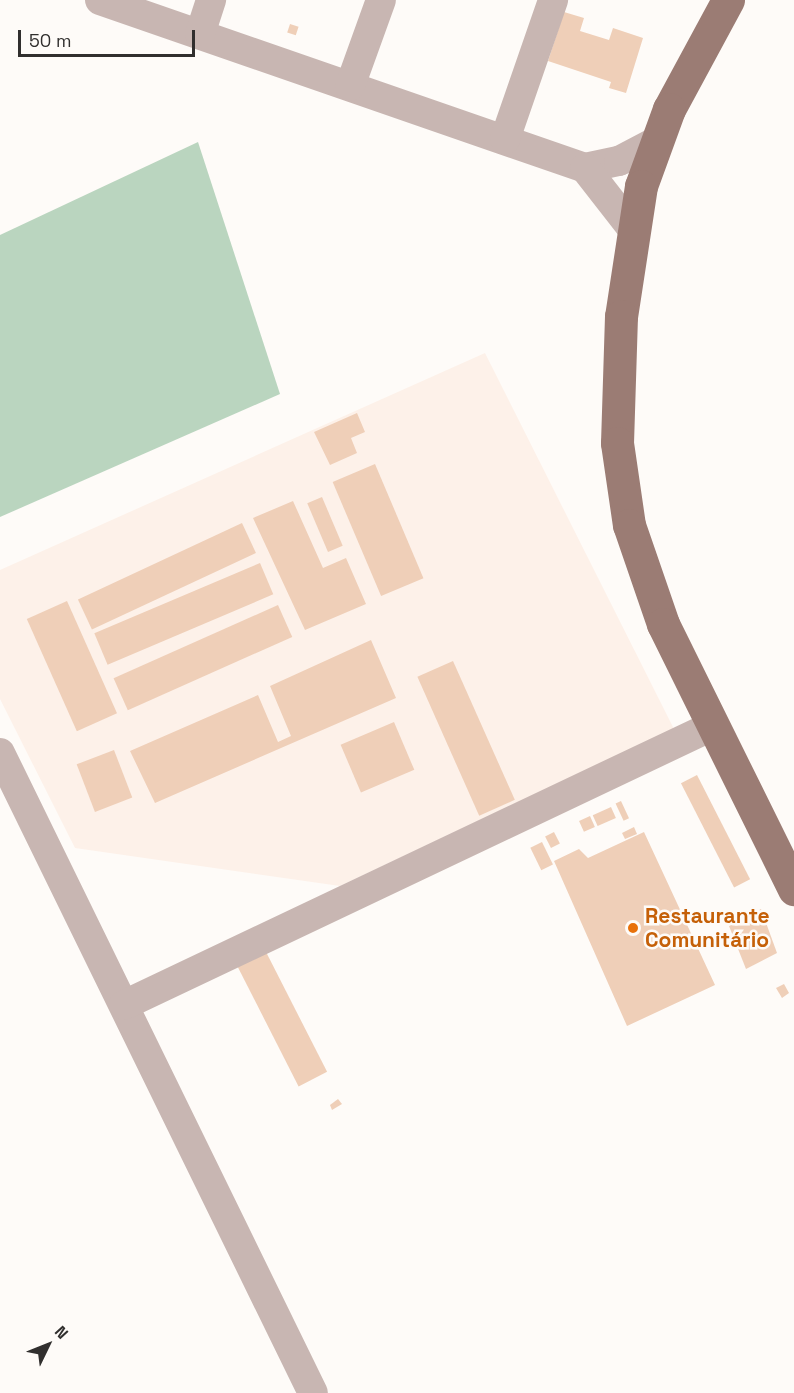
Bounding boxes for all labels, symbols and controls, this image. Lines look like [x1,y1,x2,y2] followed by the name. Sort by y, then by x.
[21,18,198,56] scale bar
[29,29,71,52] text: 50 m
[645,903,770,953] place label: Restaurante Comunitário
[626,921,640,935] marker: Restaurante Comunitário
[18,1315,78,1375] north arrow
[50,1321,73,1343] text: N

